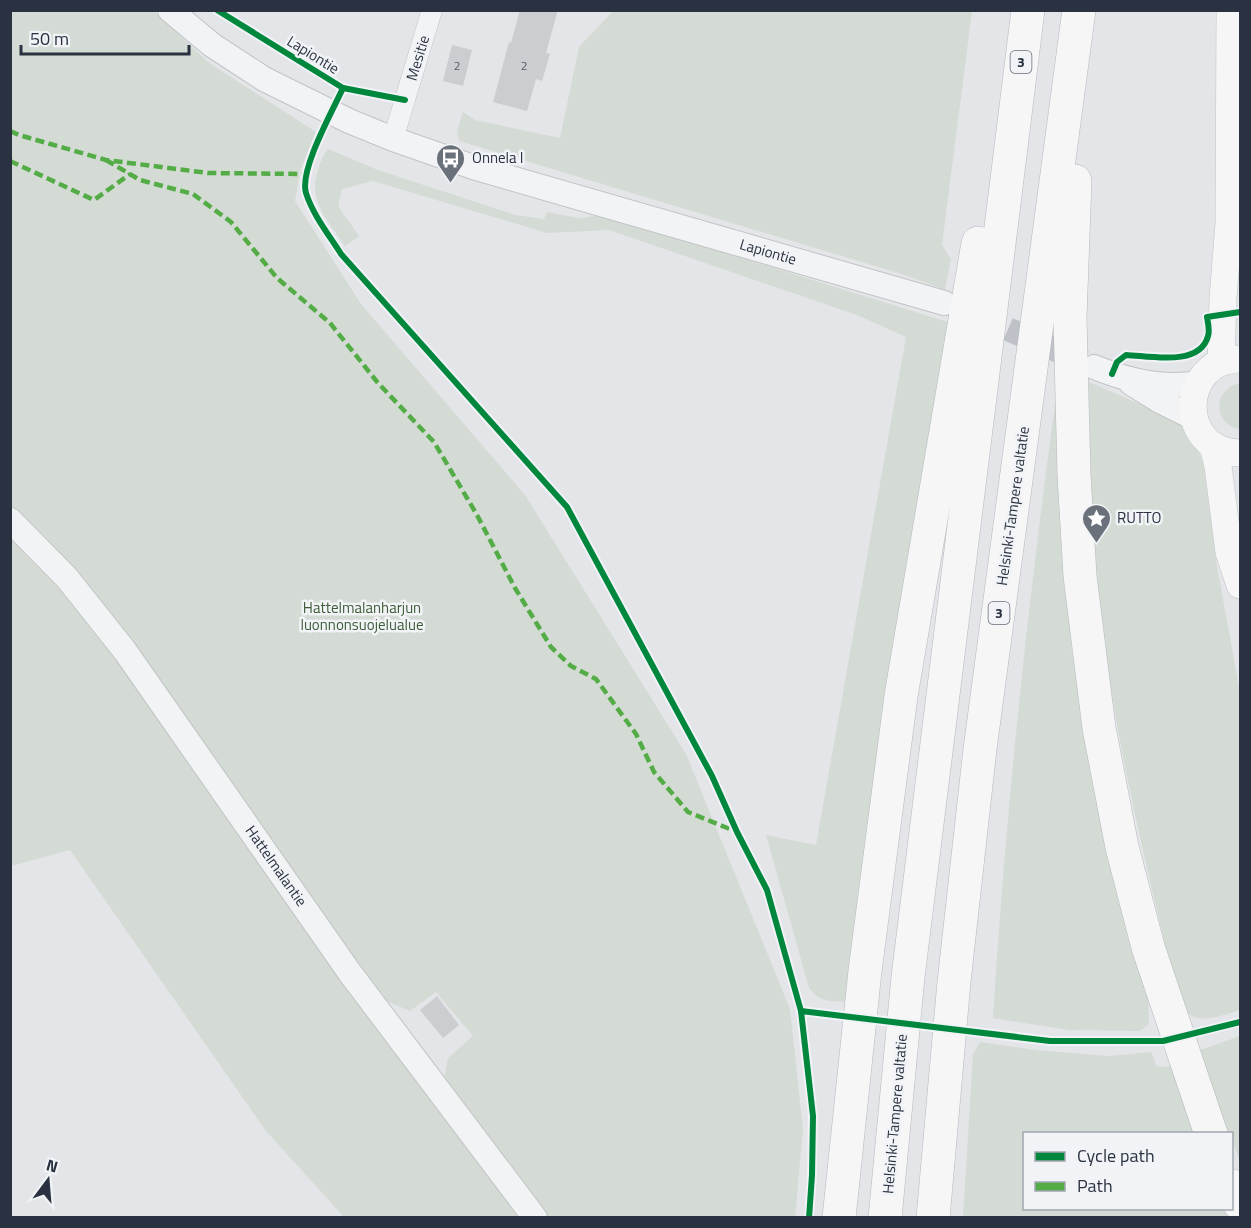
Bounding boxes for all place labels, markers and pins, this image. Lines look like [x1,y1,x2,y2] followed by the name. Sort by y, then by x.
[435,142,467,184] bus stop icon: Onnela I
[472,146,524,169] place label: Onnela I
[1080,502,1112,544] place icon: RUTTO
[1117,506,1161,529] place label: RUTTO

